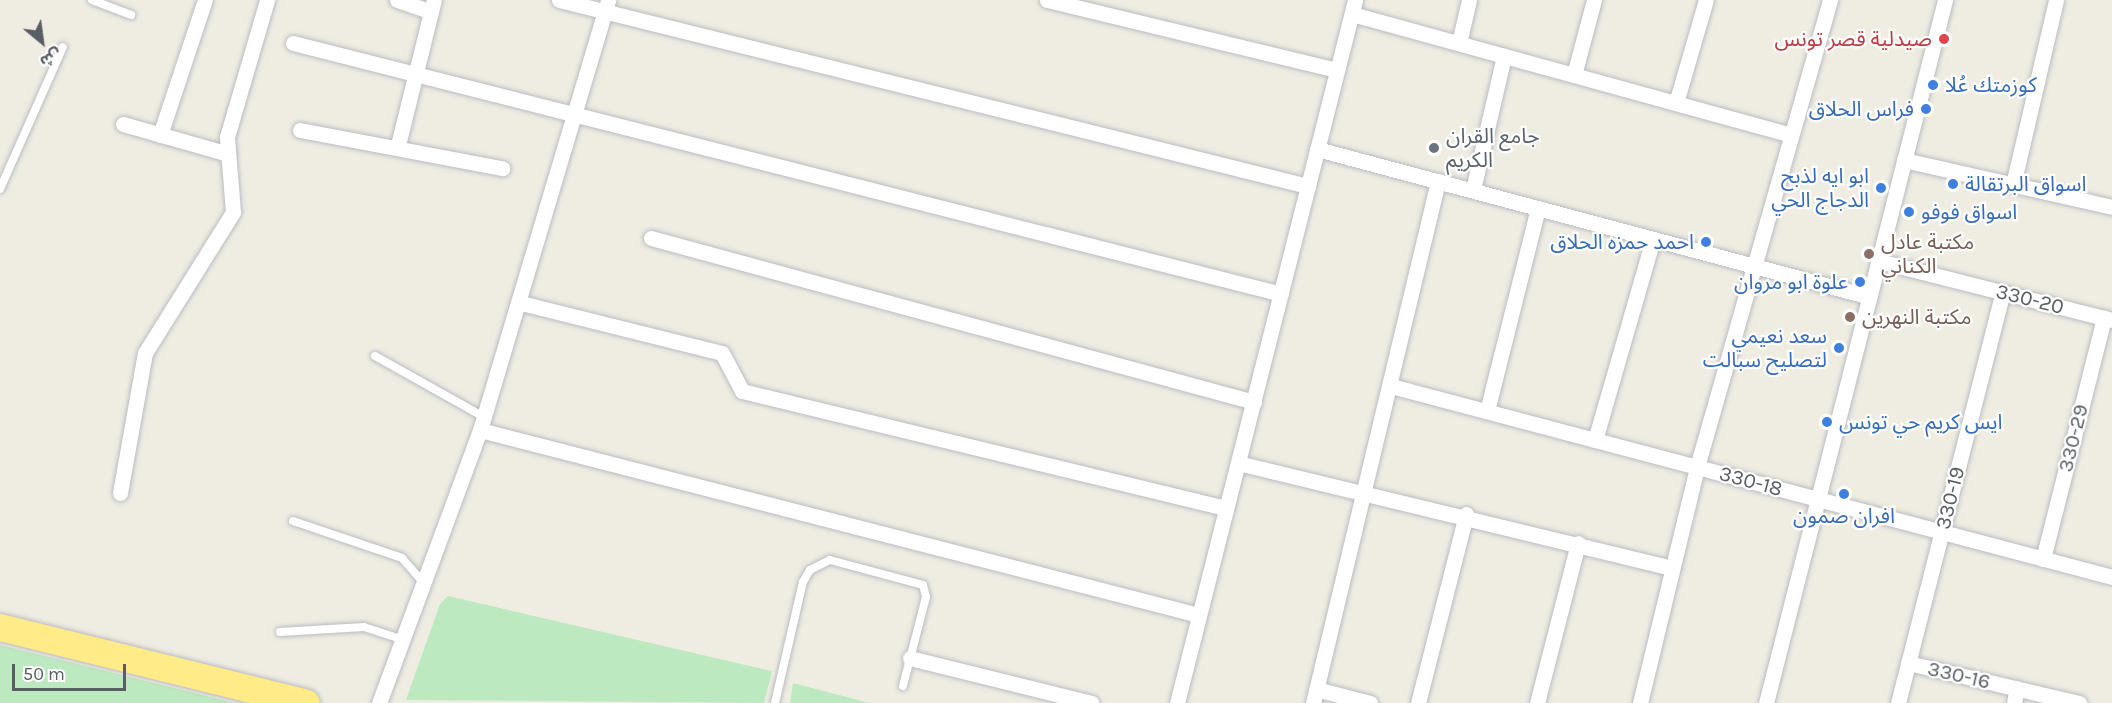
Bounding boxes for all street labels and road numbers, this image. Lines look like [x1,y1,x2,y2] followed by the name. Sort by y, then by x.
[1993,278,2067,320] street label: 330-20
[2052,402,2094,474] street label: 330-29
[1717,460,1785,502] street label: 330-18
[1930,464,1970,532] street label: 330-19
[1925,656,1993,694] street label: 330-16

